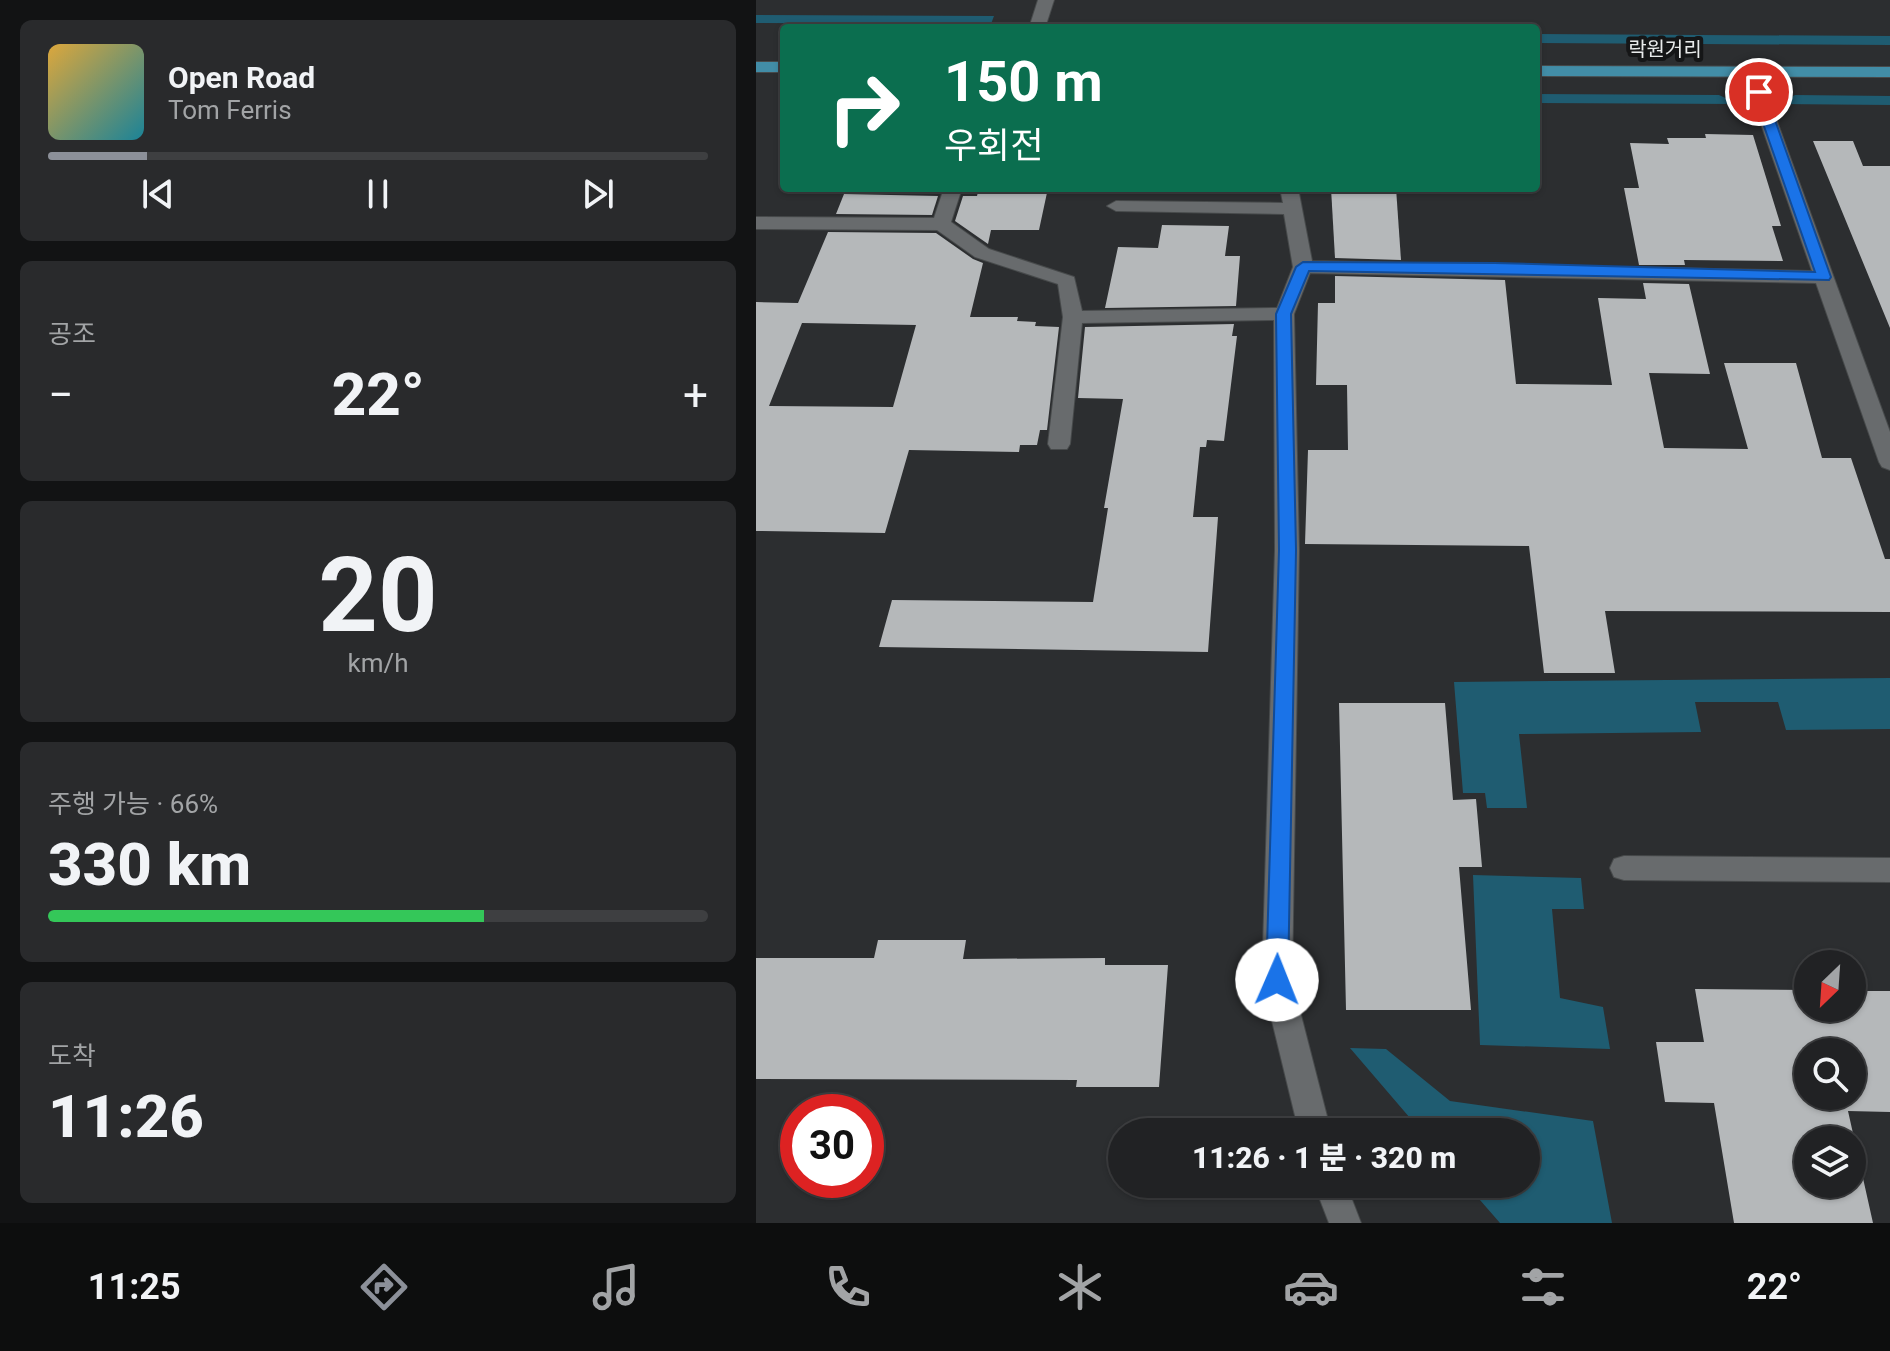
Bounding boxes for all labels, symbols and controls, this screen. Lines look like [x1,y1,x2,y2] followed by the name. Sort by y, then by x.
[1628,37,1702,61] street label: 락원거리
[944,49,1103,115] text: 150 m
[812,56,916,160] icon: right
[1725,58,1793,126] pin
[168,60,315,95] text: Open Road
[1737,70,1781,114] icon: arrive
[168,95,292,125] text: Tom Ferris
[944,125,1043,167] text: 우회전
[136,172,180,216] icon: previous
[356,172,400,216] icon: pause
[576,172,620,216] icon: next
[48,319,96,349] text: 공조
[332,359,425,430] text: 22°
[48,369,73,421] text: −
[683,369,708,421] text: +
[318,535,438,656] text: 20
[347,648,409,678] text: km/h
[48,789,218,819] text: 주행 가능 · 66%
[48,829,251,900] text: 330 km
[1235,938,1319,1022] position arrow
[1794,950,1866,1022] north arrow
[1794,950,1866,1198] map controls
[1794,1038,1866,1110] button: search
[48,1041,96,1071] text: 도착
[48,1081,204,1152] text: 11:26
[780,1094,884,1198] speed limit sign: 30
[1794,1126,1866,1198] button: layers
[1192,1140,1456,1175] text: 11:26 · 1 분 · 320 m
[356,1259,412,1315] icon: directions
[588,1259,644,1315] icon: music
[820,1259,876,1315] icon: phone
[1052,1259,1108,1315] icon: climate
[1283,1259,1339,1315] icon: car
[1515,1259,1571,1315] icon: filters
[88,1266,181,1308] text: 11:25
[1747,1266,1802,1308] text: 22°

